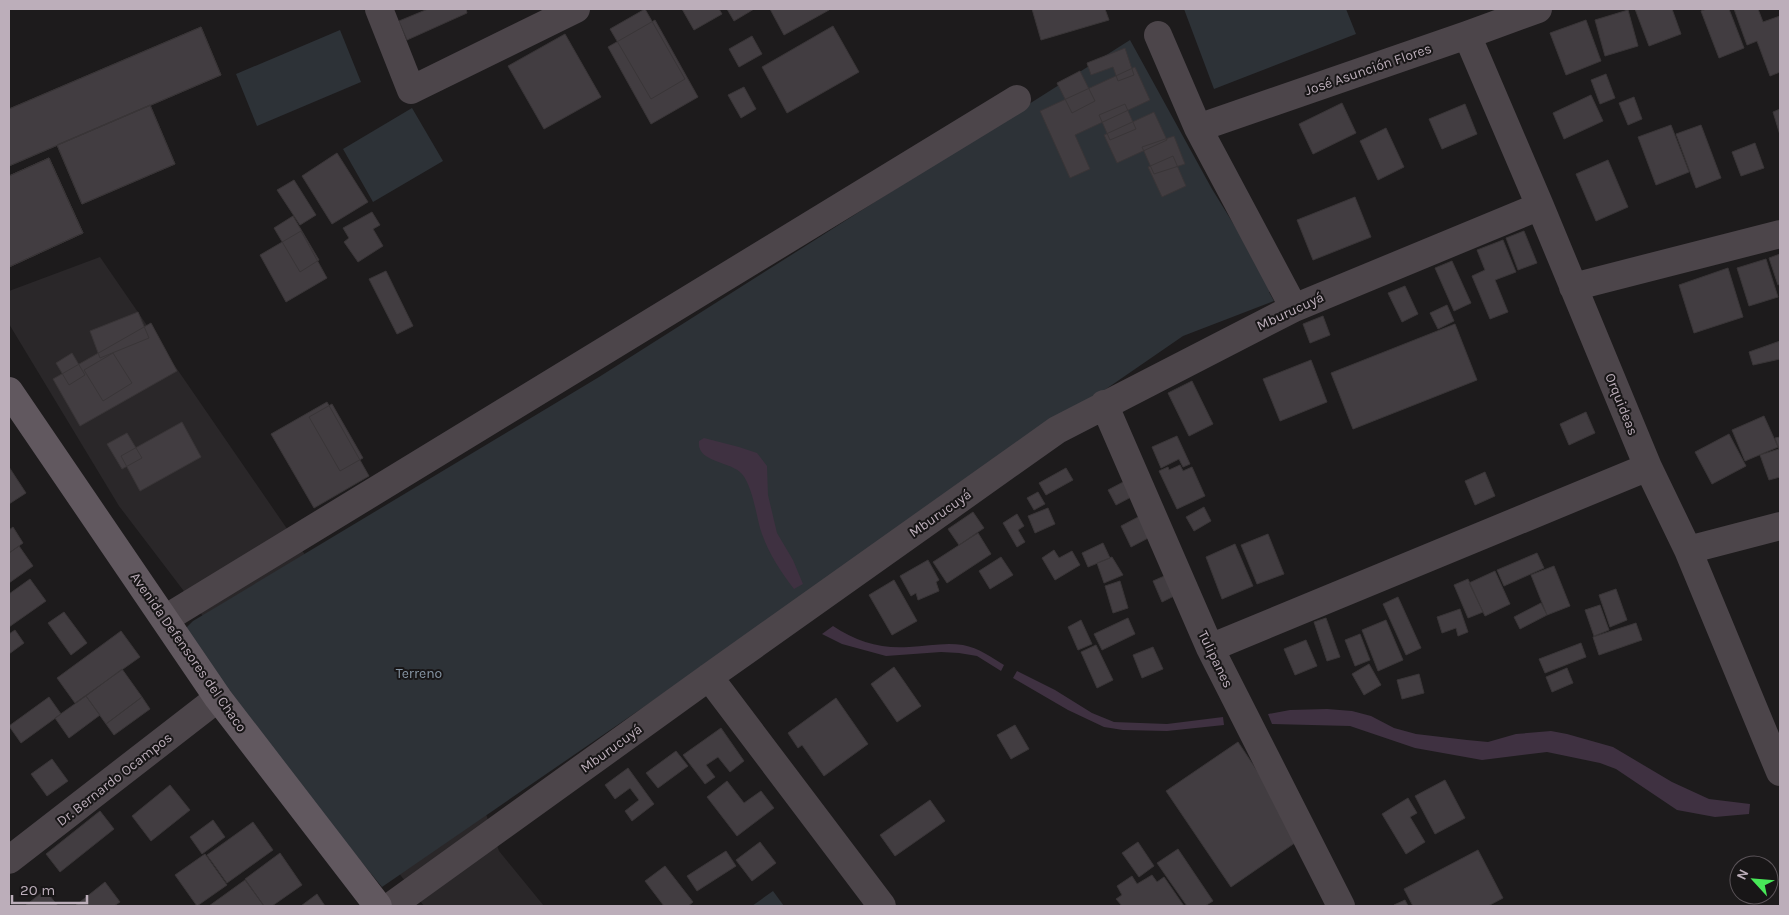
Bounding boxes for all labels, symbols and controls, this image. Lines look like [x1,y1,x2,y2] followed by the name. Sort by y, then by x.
[1303,40,1434,99] street label: José Asunción Flores
[1254,289,1326,334] street label: Mburucuyá
[1601,371,1642,438] street label: Orquideas
[906,486,975,541] street label: Mburucuyá
[127,569,250,735] street label: Avenida Defensores del Chaco
[1194,628,1237,691] street label: Tulipanes
[396,665,442,682] park label: Terreno
[577,720,645,776] street label: Mburucuyá
[53,729,175,830] street label: Dr. Bernardo Ocampos
[1729,855,1779,905] north arrow
[1733,866,1753,883] text: N
[12,872,88,904] scale bar
[20,881,55,899] text: 20 m

